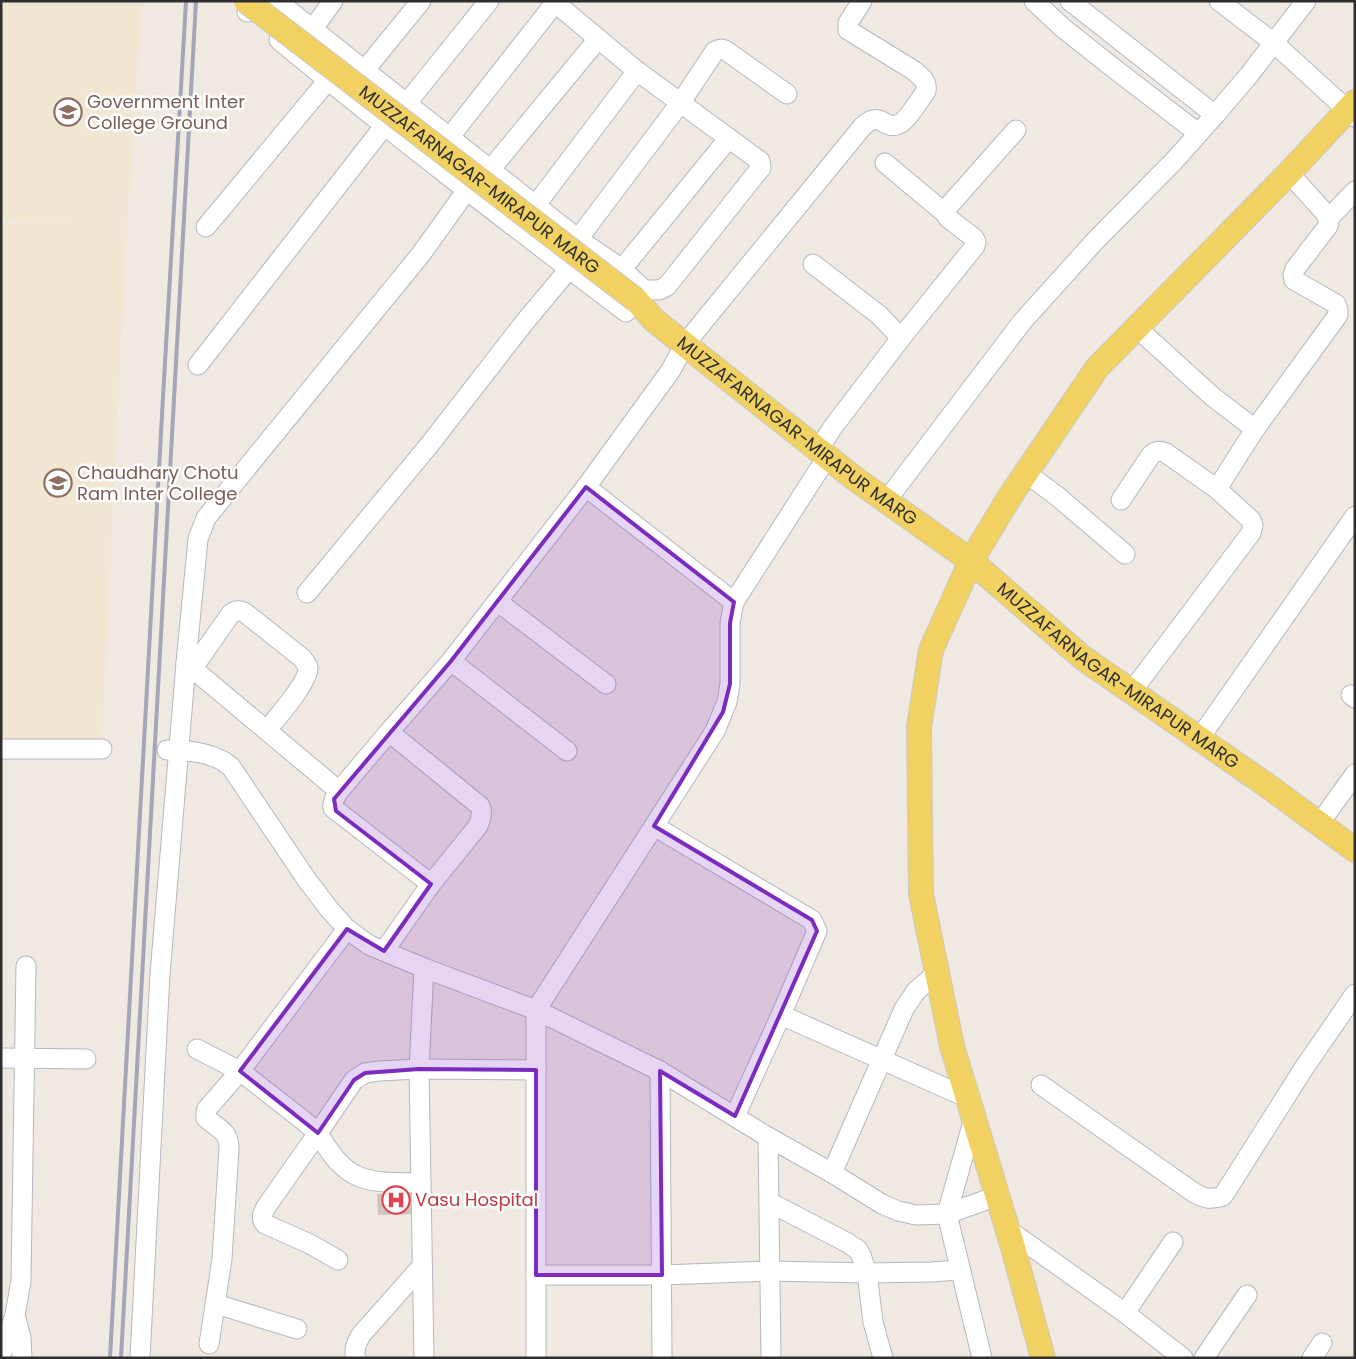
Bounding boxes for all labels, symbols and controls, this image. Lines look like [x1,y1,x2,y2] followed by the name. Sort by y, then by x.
[354,79,605,280] street label: MUZZAFARNAGAR-MIRAPUR MARG
[87,89,245,135] place label: Government Inter College Ground
[53,97,83,127] school or university icon: Government Inter College Ground
[672,330,923,531] street label: MUZZAFARNAGAR-MIRAPUR MARG
[77,460,239,506] place label: Chaudhary Chotu Ram Inter College
[43,468,73,498] school or university icon: Chaudhary Chotu Ram Inter College
[992,576,1244,774] street label: MUZZAFARNAGAR-MIRAPUR MARG
[381,1185,411,1215] hospital icon: Vasu Hospital
[415,1187,538,1212] place label: Vasu Hospital

